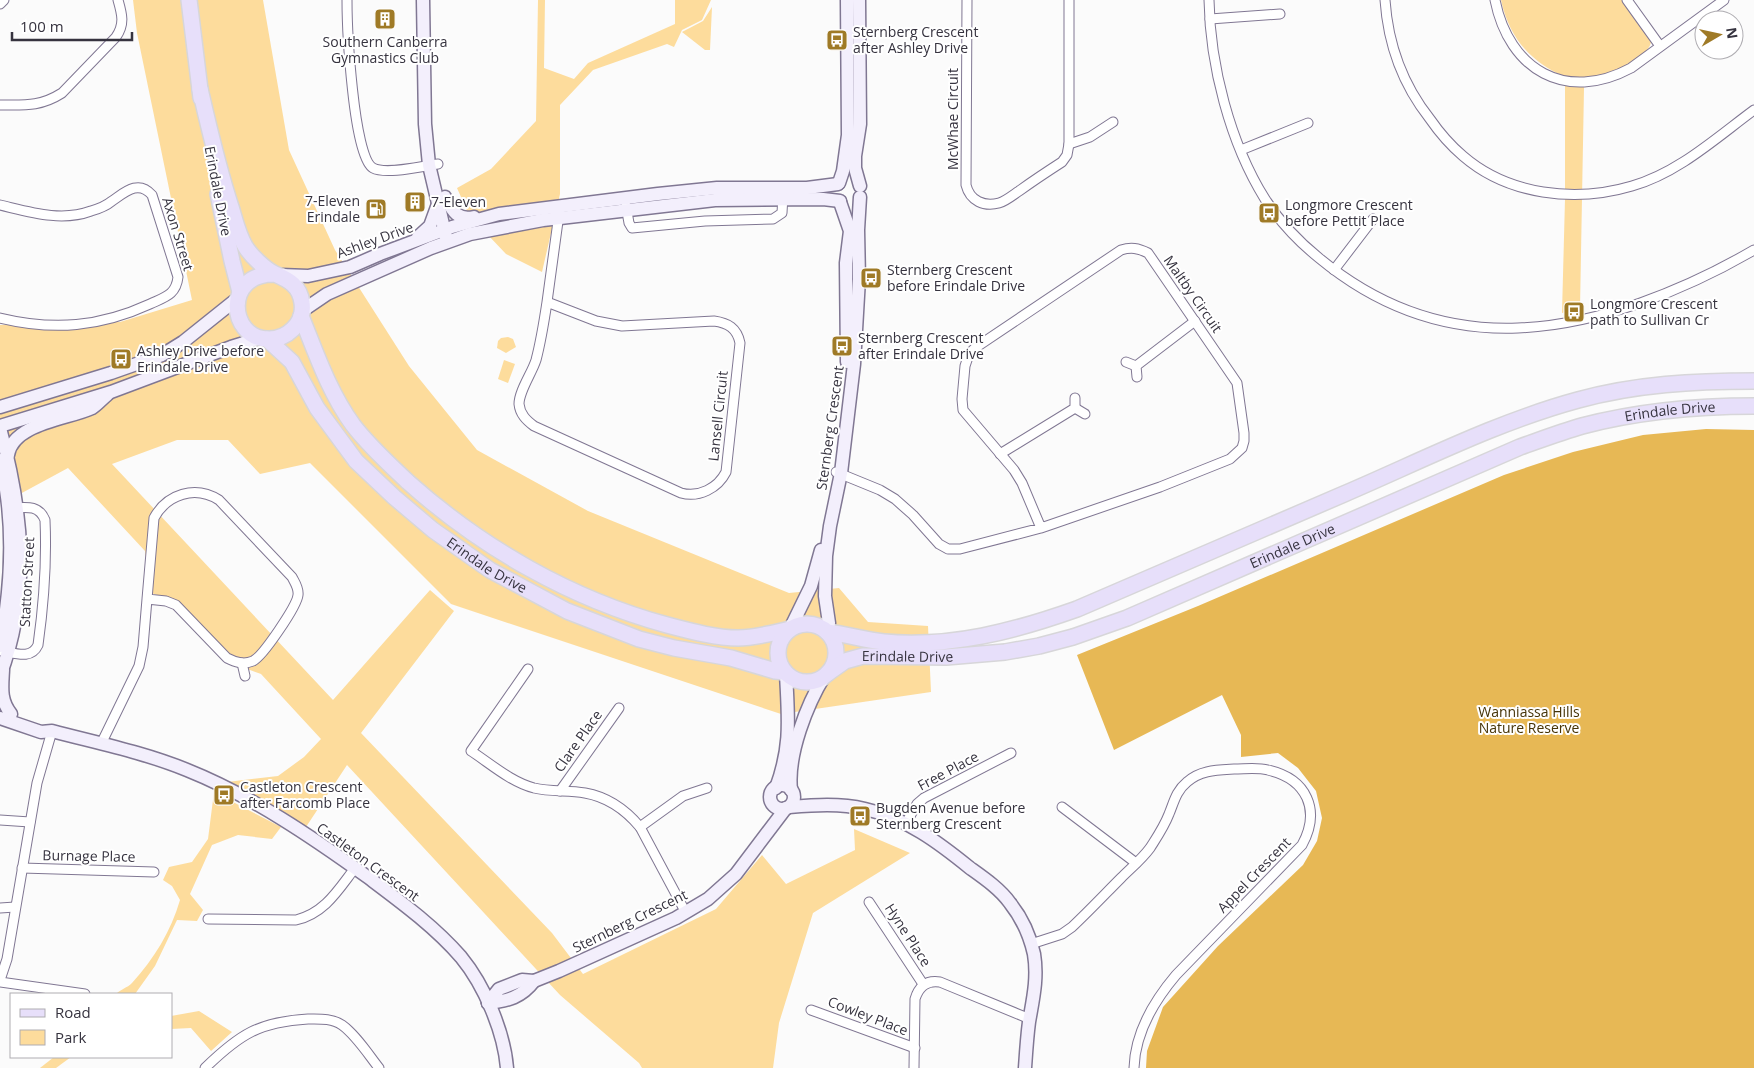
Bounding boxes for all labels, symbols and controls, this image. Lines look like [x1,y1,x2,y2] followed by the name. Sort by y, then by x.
[373,7,397,31] building icon: Southern Canberra Gymnastics Club
[12,10,132,42] scale bar
[1694,10,1744,60] north arrow
[20,16,64,36] text: 100 m
[853,22,978,57] place label: Sternberg Crescent after Ashley Drive
[1722,26,1743,40] text: N
[825,28,849,52] bus stop icon: Sternberg Crescent after Ashley Drive
[323,32,447,67] place label: Southern Canberra Gymnastics Club
[943,68,962,170] street label: McWhae Circuit
[200,144,237,238] street label: Erindale Drive
[403,190,427,214] building icon: 7-Eleven
[305,191,360,226] place label: 7-Eleven Erindale
[431,192,486,211] place label: 7-Eleven
[158,195,199,273] street label: Axon Street
[1285,195,1413,230] place label: Longmore Crescent before Pettit Place
[364,197,388,221] fuel station icon: 7-Eleven Erindale
[1257,201,1281,225] bus stop icon: Longmore Crescent before Pettit Place
[334,217,416,262] street label: Ashley Drive
[1160,251,1227,336] street label: Maltby Circuit
[887,260,1025,295] place label: Sternberg Crescent before Erindale Drive
[859,266,883,290] bus stop icon: Sternberg Crescent before Erindale Drive
[1590,294,1718,329] place label: Longmore Crescent path to Sullivan Cr
[1562,300,1586,324] bus stop icon: Longmore Crescent path to Sullivan Cr
[858,328,984,363] place label: Sternberg Crescent after Erindale Drive
[830,334,854,358] bus stop icon: Sternberg Crescent after Erindale Drive
[137,341,264,376] place label: Ashley Drive before Erindale Drive
[109,347,133,371] bus stop icon: Ashley Drive before Erindale Drive
[811,364,848,491] street label: Sternberg Crescent
[703,370,732,462] street label: Lansell Circuit
[1623,397,1716,425] street label: Erindale Drive
[1246,519,1338,573] street label: Erindale Drive
[443,533,531,597] street label: Erindale Drive
[15,536,38,628] street label: Statton Street
[862,646,954,666] street label: Erindale Drive
[1478,702,1580,737] park label: Wanniassa Hills Nature Reserve
[549,706,606,776] street label: Clare Place
[914,746,982,795] street label: Free Place
[240,777,370,812] place label: Castleton Crescent after Farcomb Place
[212,783,236,807] bus stop icon: Castleton Crescent after Farcomb Place
[876,798,1026,833] place label: Bugden Avenue before Sternberg Crescent
[848,804,872,828] bus stop icon: Bugden Avenue before Sternberg Crescent
[313,818,423,905] street label: Castleton Crescent
[1213,833,1295,917] street label: Appel Crescent
[42,845,136,866] street label: Burnage Place
[569,885,690,957] street label: Sternberg Crescent
[881,899,936,970] street label: Hyne Place
[825,992,911,1040] street label: Cowley Place
[10,993,172,1058] legend
[55,1002,91,1022] text: Road
[55,1027,86,1047] text: Park

